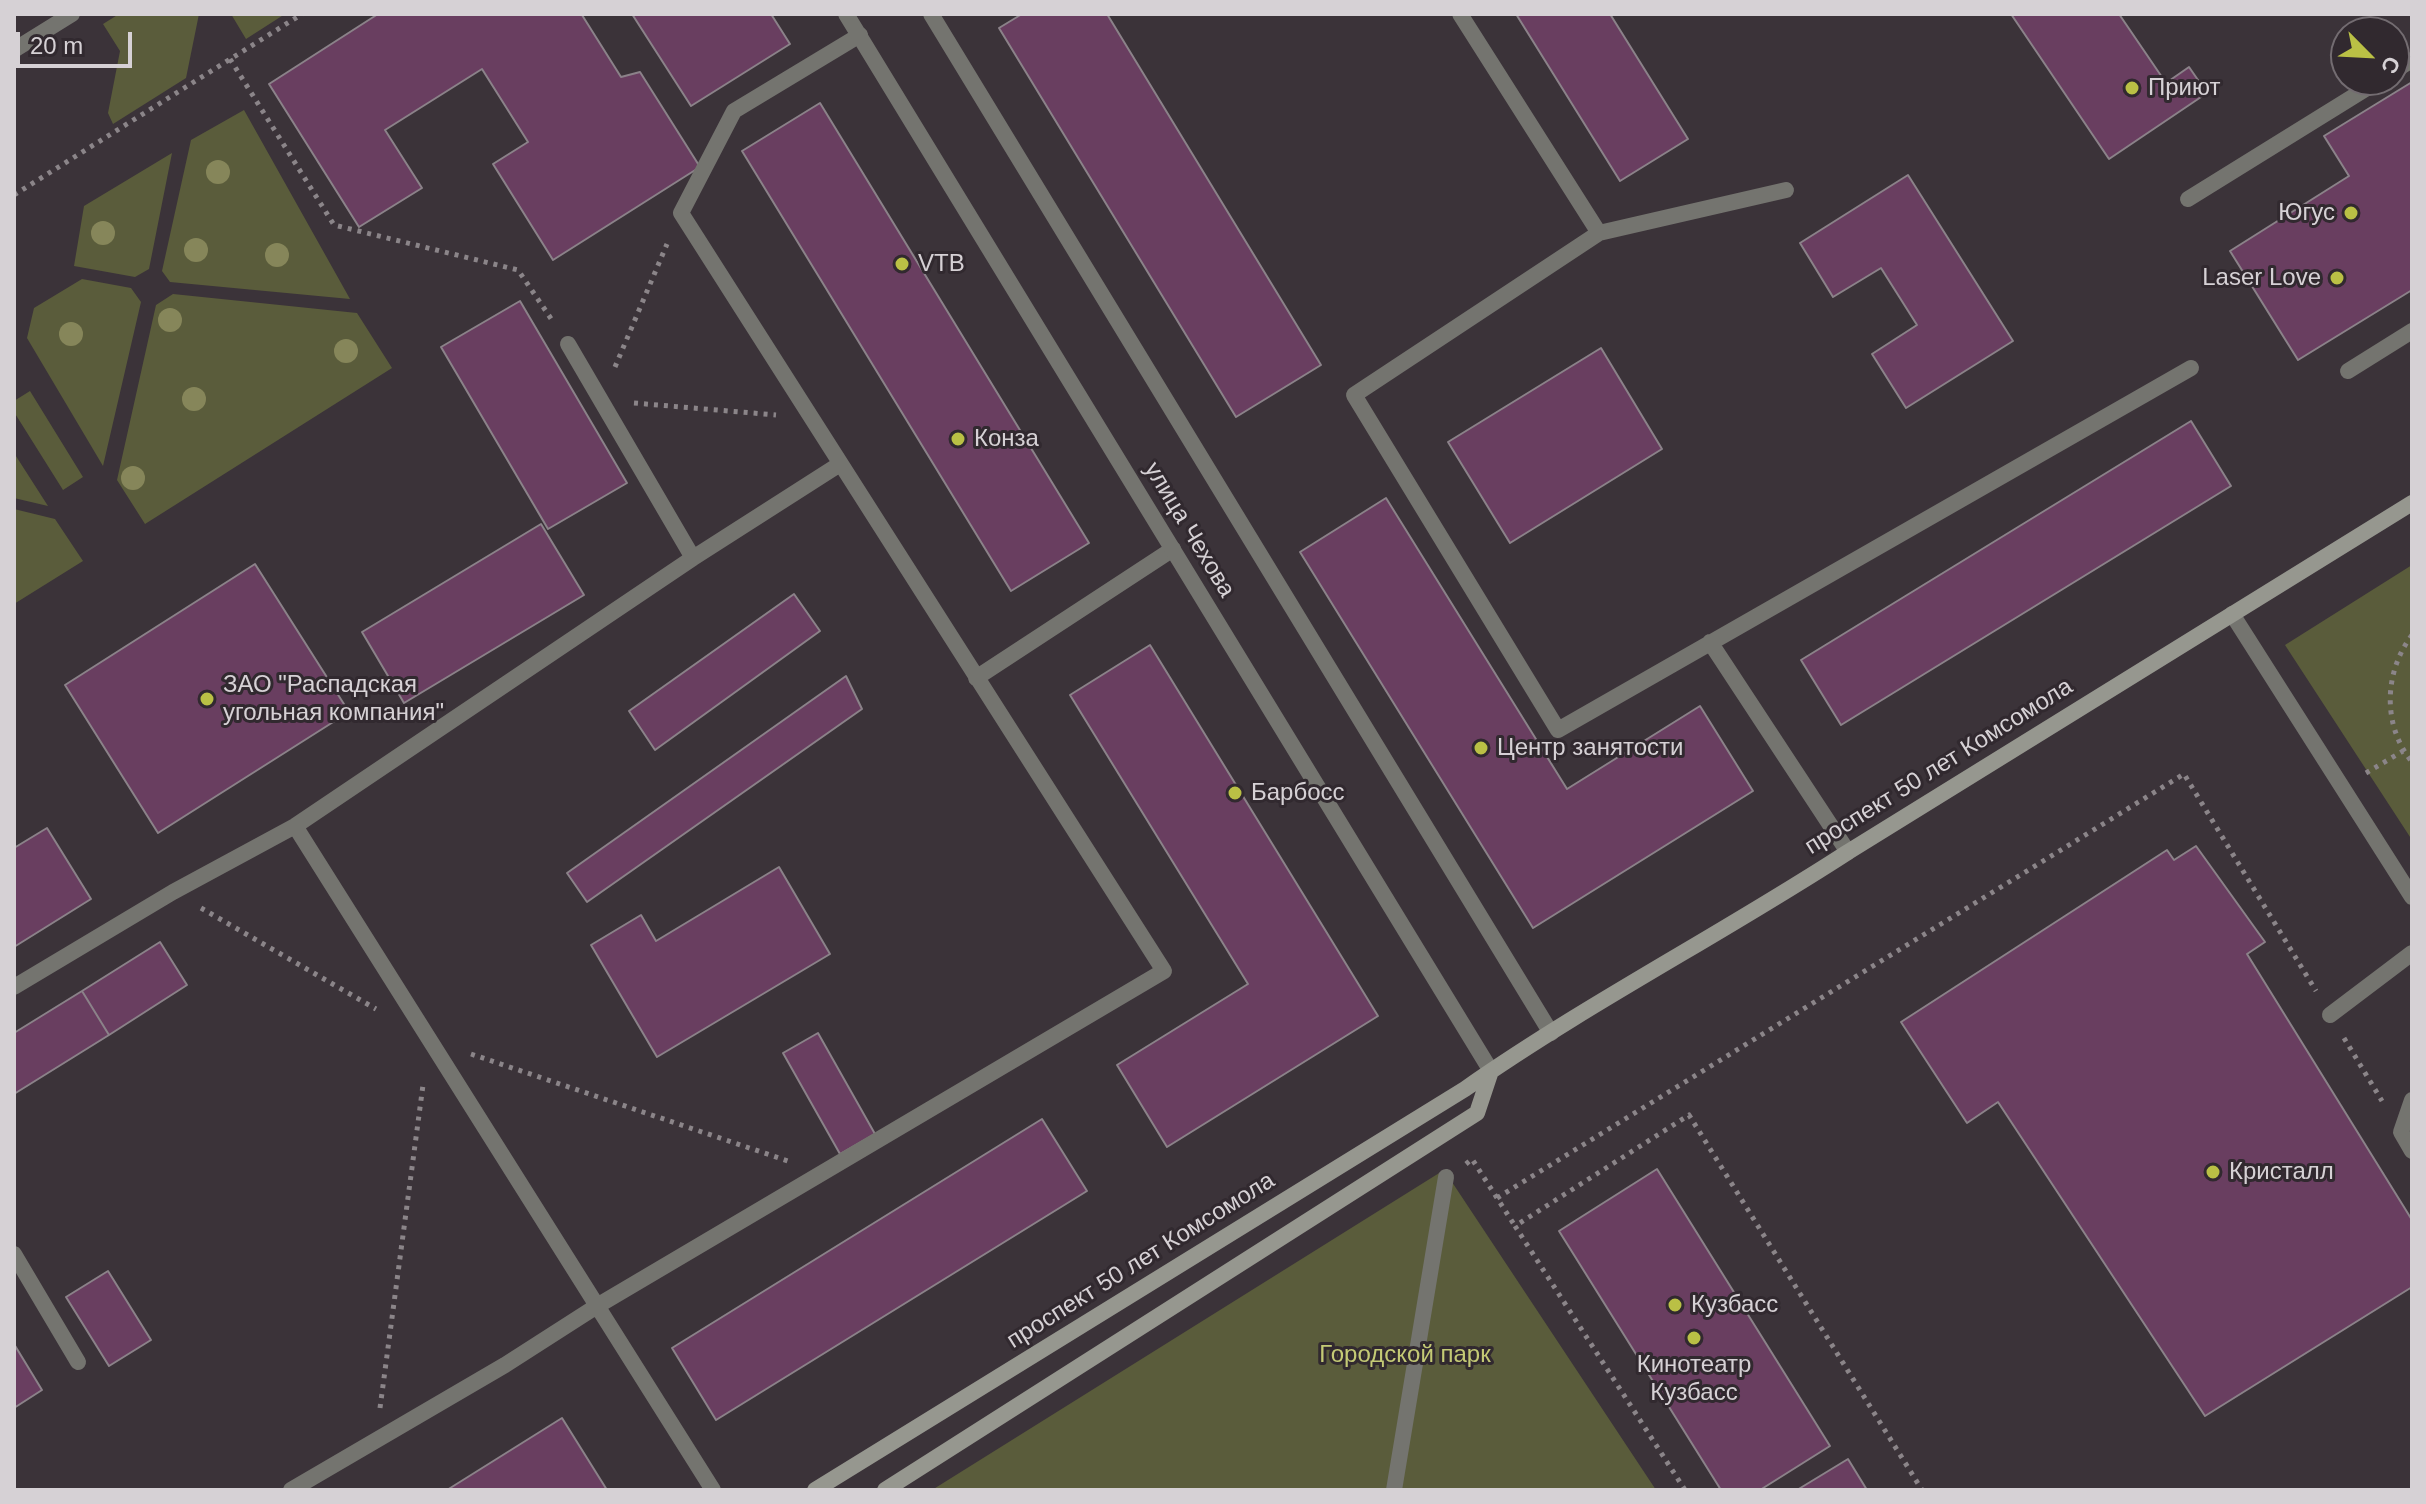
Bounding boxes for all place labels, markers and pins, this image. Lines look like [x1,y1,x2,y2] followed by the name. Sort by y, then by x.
[2148,74,2220,102] place label: Приют
[2123,79,2141,97] marker: Приют
[2278,199,2335,227] place label: Югус
[2342,204,2360,222] marker: Югус
[918,250,965,278] place label: VTB
[893,255,911,273] marker: VTB
[2202,264,2321,292] place label: Laser Love
[2328,269,2346,287] marker: Laser Love
[974,425,1039,453] place label: Конза
[949,430,967,448] marker: Конза
[223,671,444,727] place label: ЗАО "Распадская угольная компания"
[198,690,216,708] marker: ЗАО "Распадская угольная компания"
[1497,734,1683,762] place label: Центр занятости
[1472,739,1490,757] marker: Центр занятости
[1251,779,1345,807] place label: Барбосс
[1226,784,1244,802] marker: Барбосс
[2229,1158,2334,1186] place label: Кристалл
[2204,1163,2222,1181] marker: Кристалл
[1691,1291,1778,1319] place label: Кузбасс
[1666,1296,1684,1314] marker: Кузбасс
[1685,1329,1703,1347] marker: Кинотеатр Кузбасс
[1637,1351,1751,1407] place label: Кинотеатр Кузбасс

